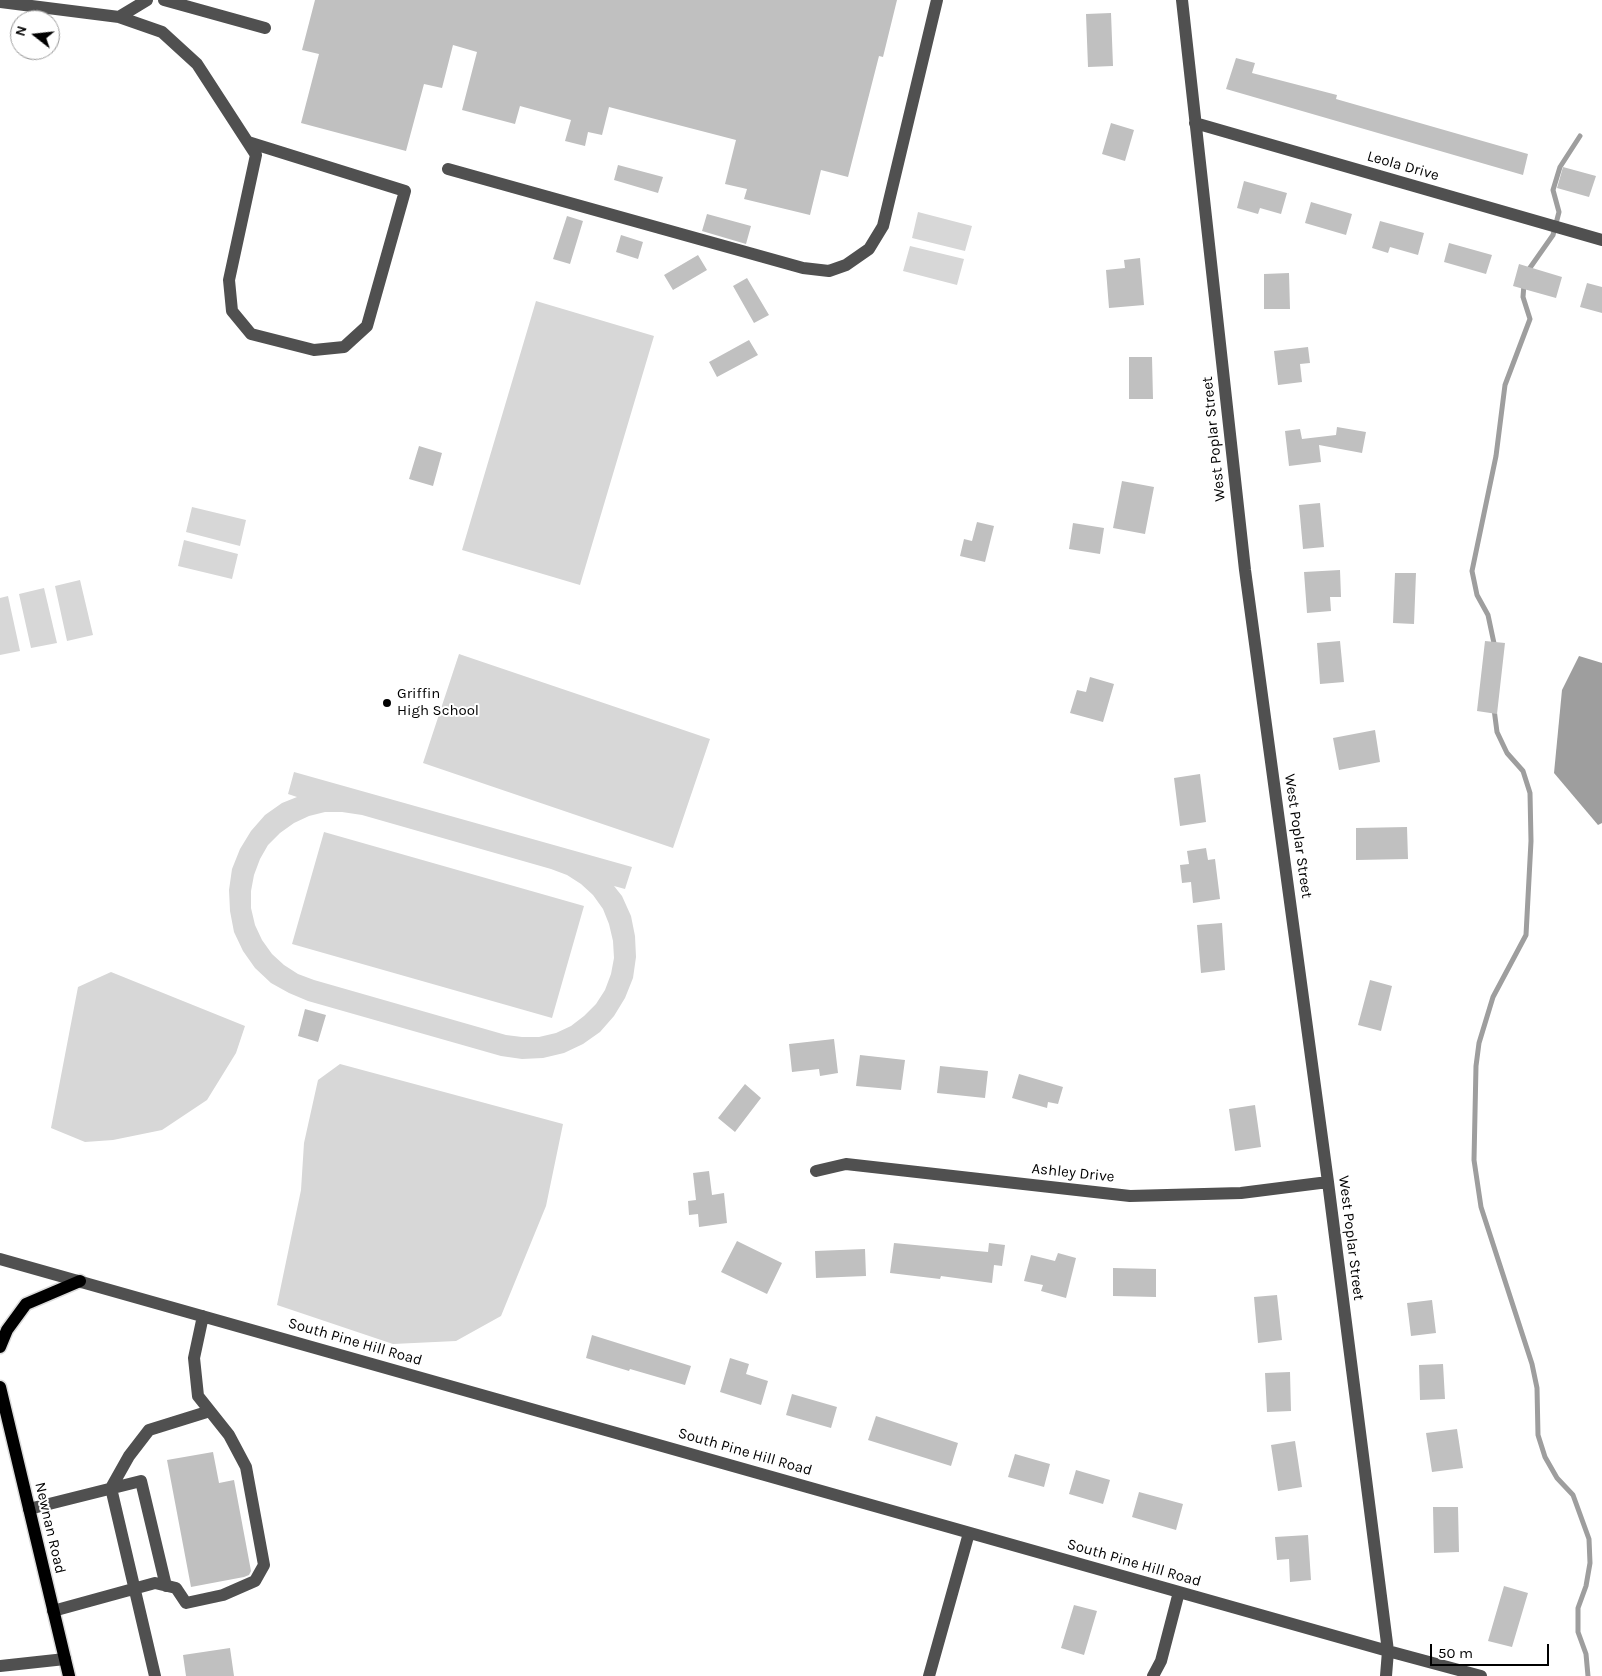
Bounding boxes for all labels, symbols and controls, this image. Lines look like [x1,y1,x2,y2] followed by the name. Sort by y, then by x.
[10,10,60,60] north arrow
[12,24,31,38] text: N
[1365,147,1441,185] street label: Leola Drive
[1198,376,1230,502] street label: West Poplar Street
[397,685,479,720] place label: Griffin High School
[381,697,393,709] marker: Griffin High School
[1280,773,1316,899] street label: West Poplar Street
[1031,1160,1115,1186] street label: Ashley Drive
[1334,1175,1368,1301] street label: West Poplar Street
[286,1314,424,1370] street label: South Pine Hill Road
[676,1424,814,1480] street label: South Pine Hill Road
[31,1481,69,1575] street label: Newnan Road
[1065,1535,1203,1591] street label: South Pine Hill Road
[1432,1634,1551,1666] scale bar
[1438,1644,1473,1662] text: 50 m

